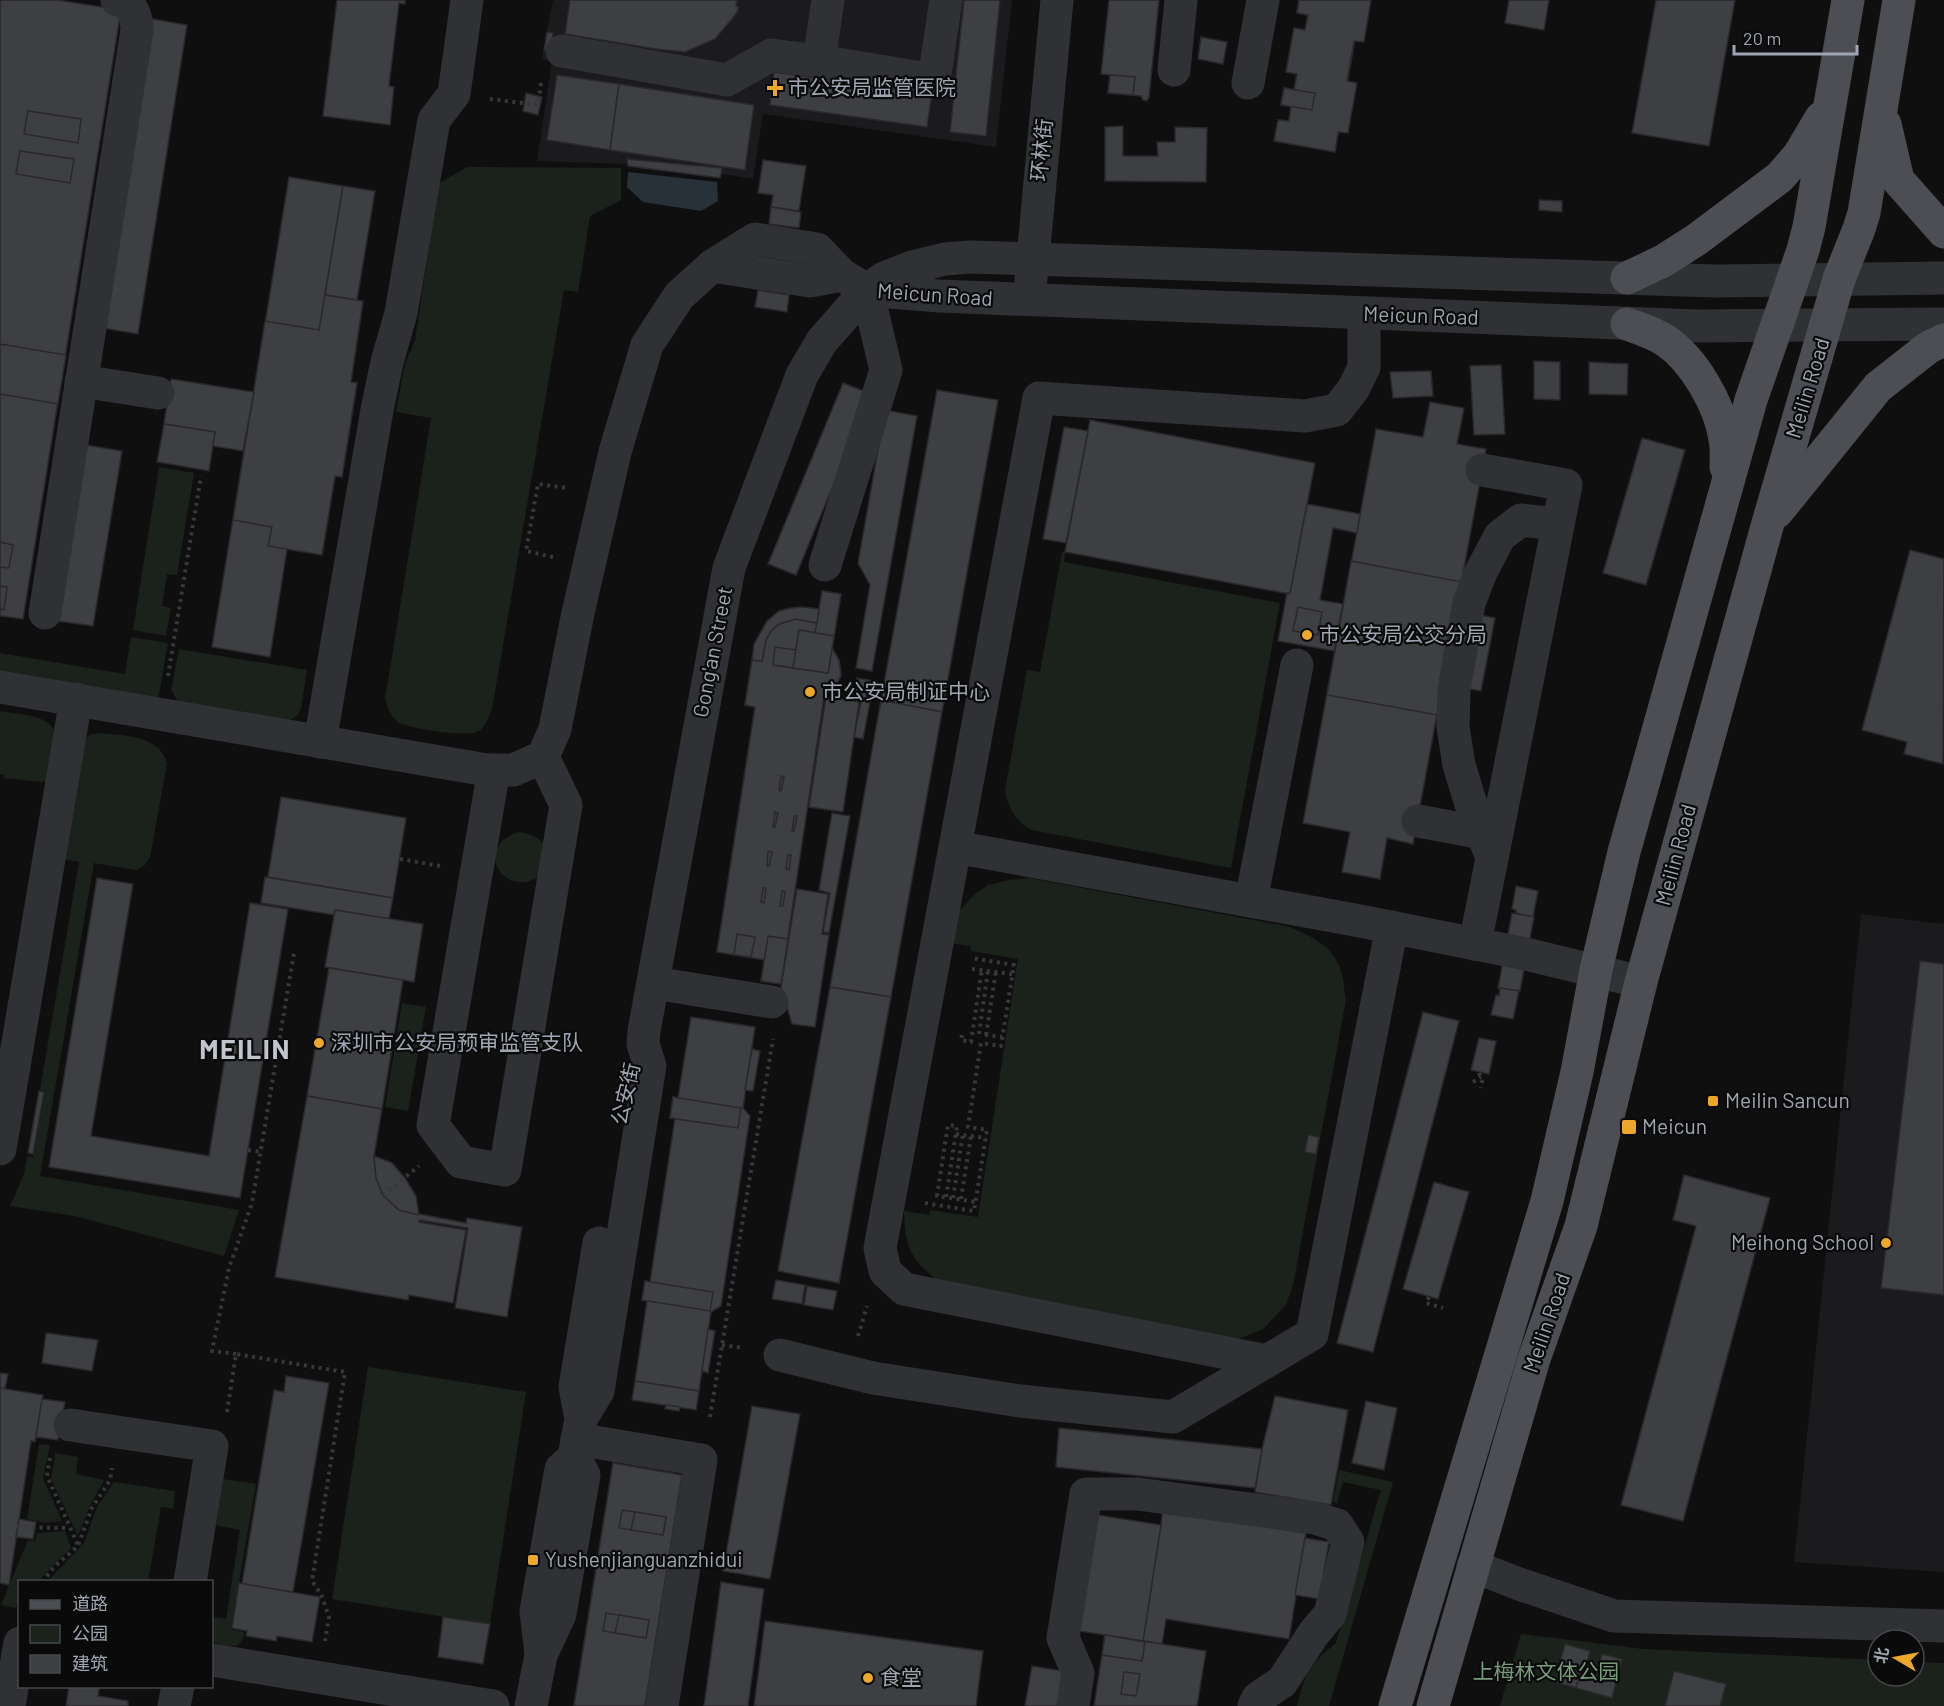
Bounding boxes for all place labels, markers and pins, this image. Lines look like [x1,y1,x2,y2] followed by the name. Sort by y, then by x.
[788,74,956,99] place label: 市公安局监管医院
[766,79,784,97] marker: 市公安局监管医院
[1319,621,1487,646] place label: 市公安局公交分局
[1300,628,1314,642] marker: 市公安局公交分局
[822,678,990,703] place label: 市公安局制证中心
[803,685,817,699] marker: 市公安局制证中心
[331,1029,583,1054] place label: 深圳市公安局预审监管支队
[312,1036,326,1050] marker: 深圳市公安局预审监管支队
[1725,1087,1850,1112] place label: Meilin Sancun
[1706,1094,1720,1108] marker: Meilin Sancun
[1642,1113,1707,1138] place label: Meicun
[1620,1118,1638,1136] marker: Meicun
[1731,1229,1874,1254] place label: Meihong School
[1879,1236,1893,1250] marker: Meihong School
[545,1546,743,1571] place label: Yushenjianguanzhidui
[526,1553,540,1567] marker: Yushenjianguanzhidui
[880,1664,922,1689] place label: 食堂
[861,1671,875,1685] marker: 食堂

